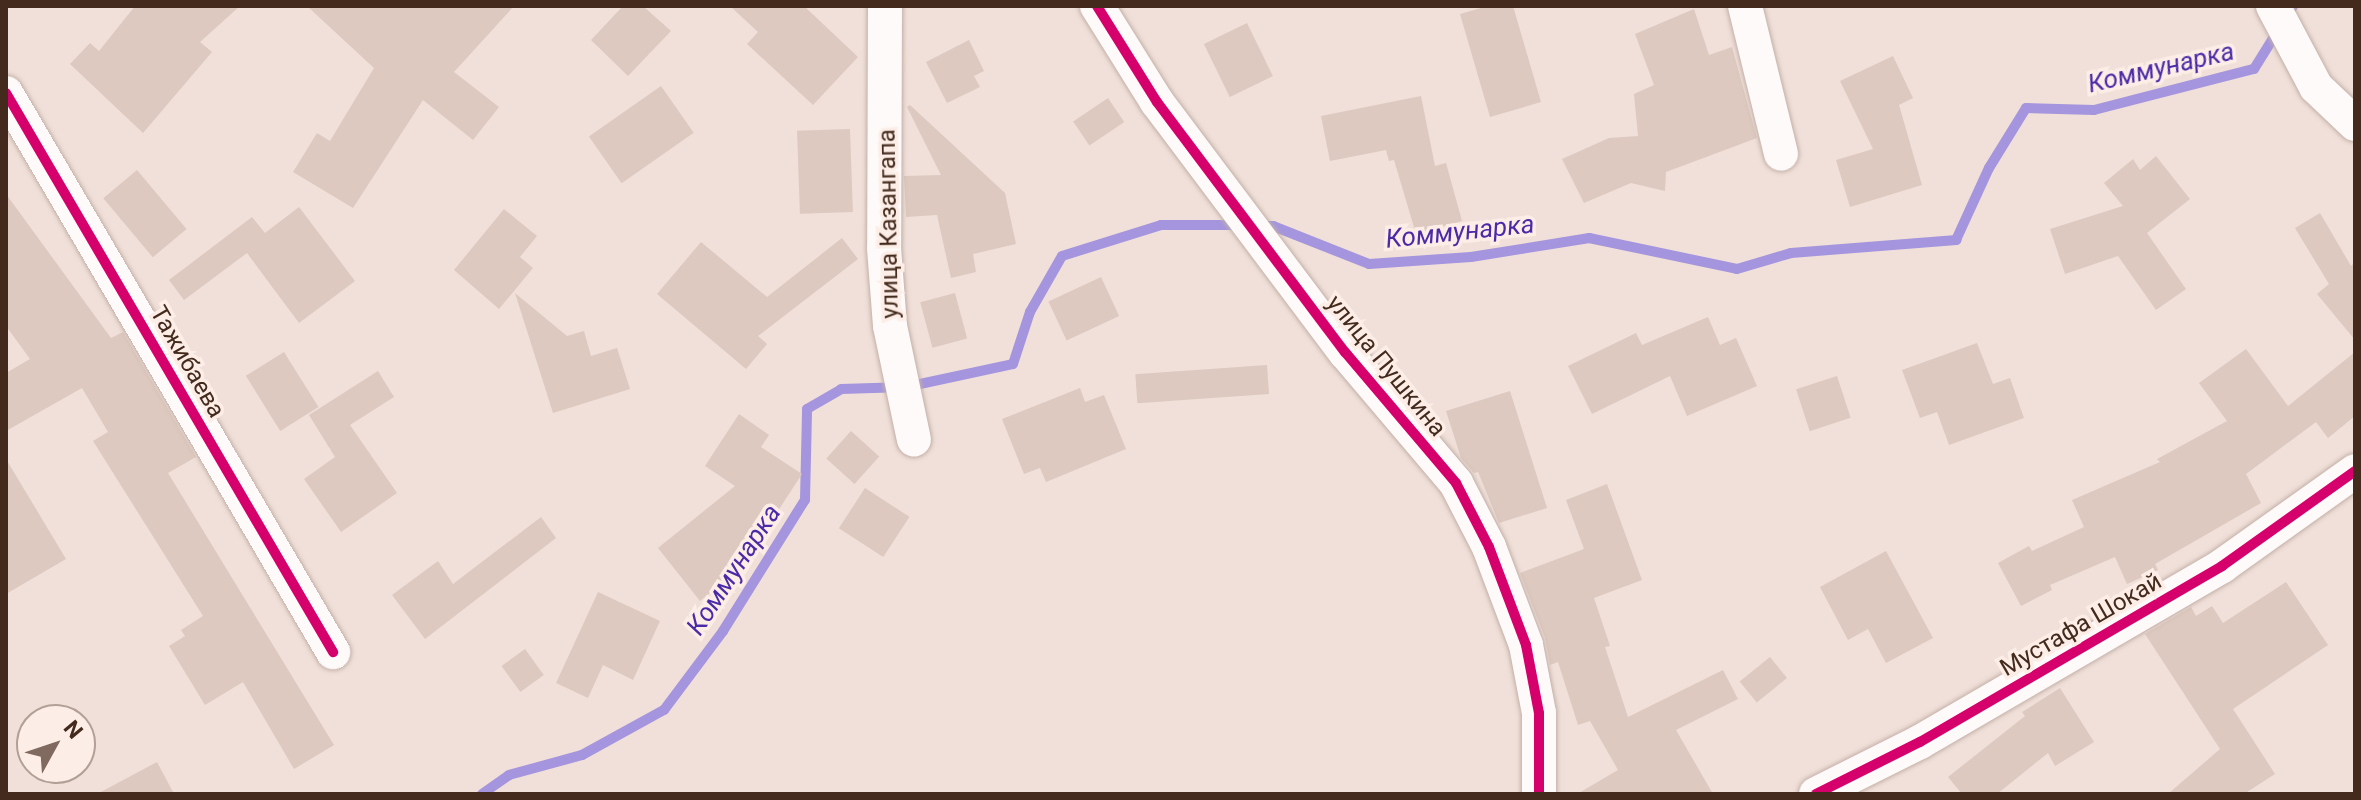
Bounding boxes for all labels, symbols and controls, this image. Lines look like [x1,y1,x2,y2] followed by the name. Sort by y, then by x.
[2085,36,2237,100] water label: Коммунарка
[873,129,905,319] street label: улица Казангапа
[1384,209,1536,255] water label: Коммунарка
[1320,290,1452,442] street label: улица Пушкина
[143,301,231,423] street label: Тажибаева
[680,499,788,641] water label: Коммунарка
[1995,567,2167,683] street label: Мустафа Шокай
[16,704,96,784] north arrow
[59,716,88,744] text: N

